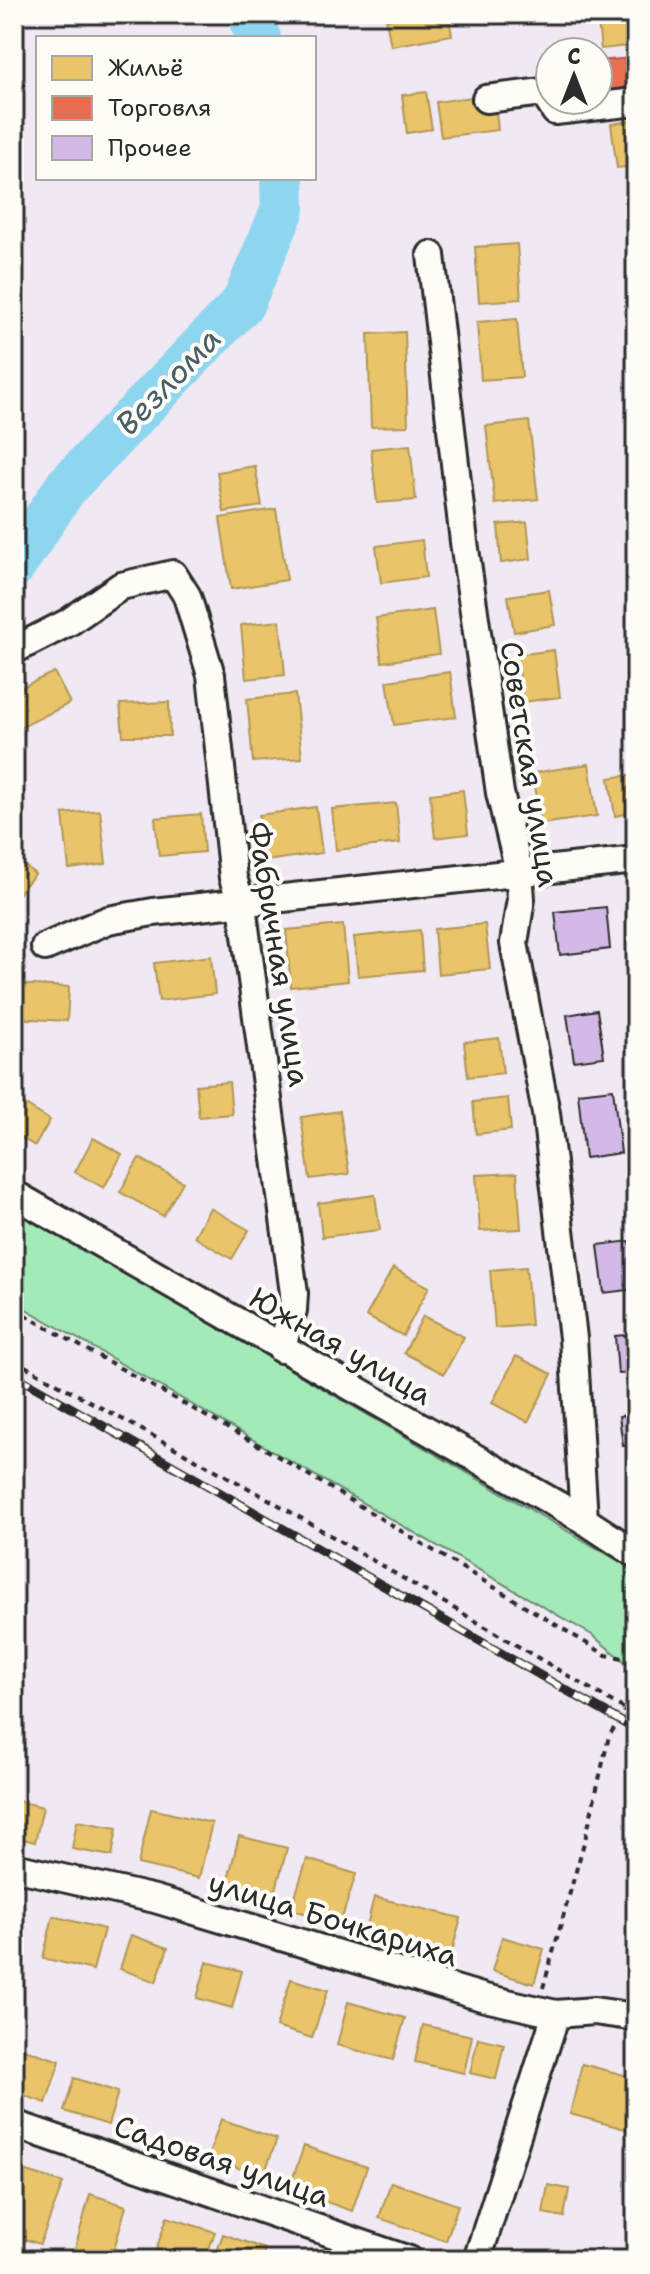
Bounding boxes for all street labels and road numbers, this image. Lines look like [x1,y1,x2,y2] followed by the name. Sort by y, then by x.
[490,638,570,890] street label: Советская улица
[238,819,320,1090] street label: Фабричная улица
[242,1277,440,1415] street label: Южная улица
[203,1862,463,1977] street label: улица Бочкариха
[109,2105,336,2217] street label: Садовая улица

